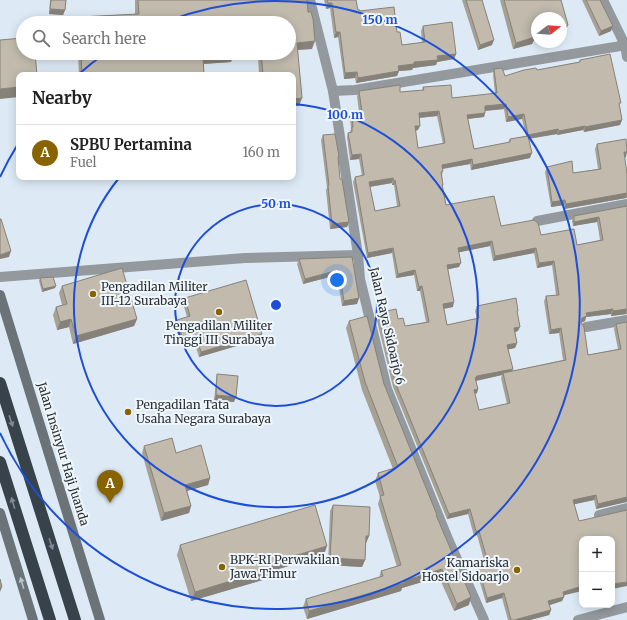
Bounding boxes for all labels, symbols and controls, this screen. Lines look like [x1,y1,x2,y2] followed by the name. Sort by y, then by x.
[363,12,398,27] text: 150 m
[531,12,567,48] north arrow
[16,16,296,60] search box
[30,27,52,49] icon: search
[62,29,146,48] text: Search here
[32,87,92,109] text: Nearby
[327,107,363,122] text: 100 m
[70,135,192,154] text: SPBU Pertamina
[40,144,50,161] text: A
[242,144,280,161] text: 160 m
[70,154,97,171] text: Fuel
[261,196,291,211] text: 50 m
[366,265,408,386] street label: Jalan Raya Sidoarjo 6
[327,270,347,290] your location
[101,279,208,308] place label: Pengadilan Militer III-12 Surabaya
[88,289,98,299] marker: Pengadilan Militer III-12 Surabaya
[269,298,283,312] centre of rings
[214,307,224,317] marker: Pengadilan Militer Tinggi III Surabaya
[164,318,275,347] place label: Pengadilan Militer Tinggi III Surabaya
[34,379,93,528] street label: Jalan Insinyur Haji Juanda
[136,397,272,426] place label: Pengadilan Tata Usaha Negara Surabaya
[123,407,133,417] marker: Pengadilan Tata Usaha Negara Surabaya
[9,415,15,427] one-way arrow
[97,470,123,503] pin: A
[10,496,16,508] one-way arrow
[579,536,615,608] map controls
[579,536,615,572] button: +
[48,539,54,551] one-way arrow
[229,552,340,581] place label: BPK-RI Perwakilan Jawa Timur
[422,555,510,584] place label: Kamariska Hostel Sidoarjo
[217,562,227,572] marker: BPK-RI Perwakilan Jawa Timur
[512,565,522,575] marker: Kamariska Hostel Sidoarjo
[579,572,615,608] button: −
[19,576,25,588] one-way arrow

